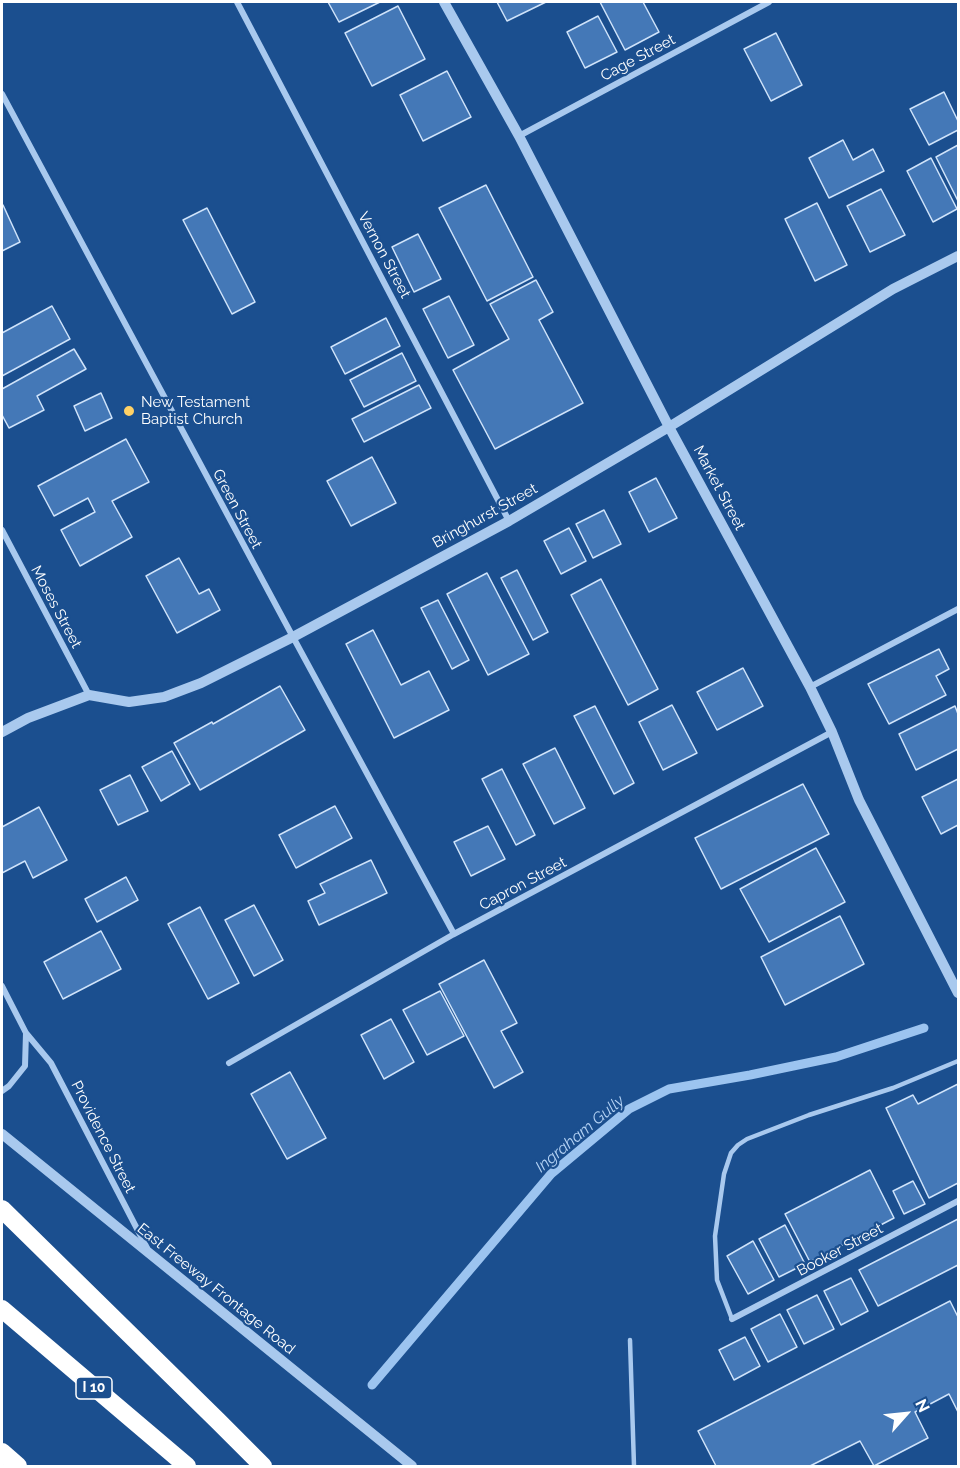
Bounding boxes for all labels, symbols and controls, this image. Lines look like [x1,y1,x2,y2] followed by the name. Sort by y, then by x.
[598,31,678,85] street label: Cage Street
[354,209,414,301] street label: Vernon Street
[141,393,250,428] place label: New Testament Baptist Church
[122,404,136,418] marker: New Testament Baptist Church
[689,443,749,533] street label: Market Street
[209,466,265,552] street label: Green Street
[429,480,541,552] street label: Bringhurst Street
[27,563,85,651] street label: Moses Street
[476,854,570,914] street label: Capron Street
[67,1078,139,1196] street label: Providence Street
[532,1091,628,1177] water label: Ingraham Gully
[133,1220,299,1358] street label: East Freeway Frontage Road
[794,1220,886,1280] street label: Booker Street
[76,1377,112,1399] road number: I 10
[876,1384,936,1444] north arrow
[911,1396,934,1415] text: N

